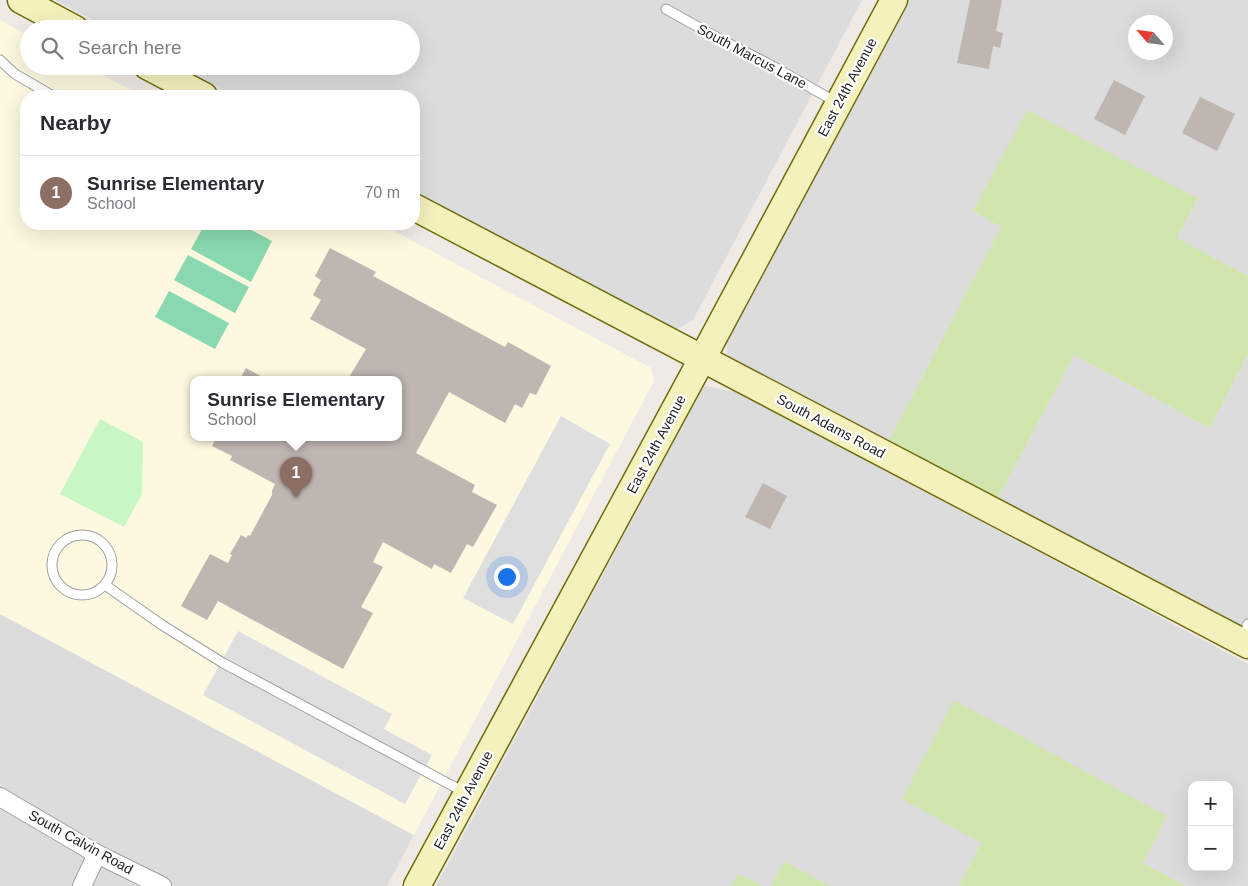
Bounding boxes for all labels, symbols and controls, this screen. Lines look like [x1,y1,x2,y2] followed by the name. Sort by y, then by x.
[1128,15,1173,60] north arrow
[20,20,420,75] search box
[695,20,810,92] street label: South Marcus Lane
[38,34,66,62] icon: search
[814,35,880,139] street label: East 24th Avenue
[78,37,182,58] text: Search here
[40,111,111,134] text: Nearby
[87,173,264,194] text: Sunrise Elementary
[52,184,60,201] text: 1
[364,184,400,201] text: 70 m
[87,195,136,212] text: School
[190,376,402,441] popup
[207,389,385,410] text: Sunrise Elementary
[774,391,888,461] street label: South Adams Road
[623,392,689,496] street label: East 24th Avenue
[207,411,256,428] text: School
[280,457,312,498] pin: 1
[494,564,520,590] your location
[430,748,496,852] street label: East 24th Avenue
[1188,781,1233,871] map controls
[1188,781,1233,826] button: +
[26,807,136,877] street label: South Calvin Road
[1188,826,1233,871] button: −

